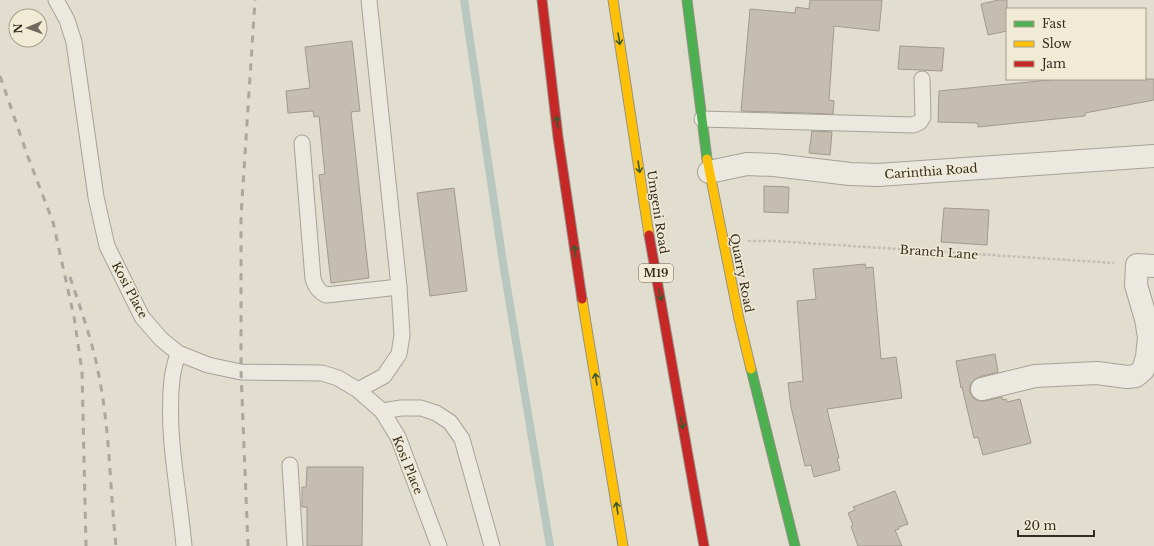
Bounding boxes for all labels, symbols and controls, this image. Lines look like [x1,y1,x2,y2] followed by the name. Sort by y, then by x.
[8,8,48,48] north arrow
[1006,8,1146,80] legend
[1042,16,1067,31] text: Fast
[11,22,25,34] text: N
[615,32,623,45] one-way arrow
[1042,36,1072,51] text: Slow
[1040,56,1066,71] text: Jam
[553,116,561,129] one-way arrow
[635,160,643,173] one-way arrow
[884,160,978,182] street label: Carinthia Road
[644,169,672,255] street label: Umgeni Road
[727,232,757,314] street label: Quarry Road
[899,242,979,262] street label: Branch Lane
[571,245,579,258] one-way arrow
[109,259,151,321] street label: Kosi Place
[639,264,673,282] road number: M19
[656,288,664,301] one-way arrow
[591,373,599,386] one-way arrow
[679,416,687,429] one-way arrow
[389,433,427,497] street label: Kosi Place
[612,501,620,514] one-way arrow
[1018,512,1094,538] scale bar
[1024,518,1056,533] text: 20 m

